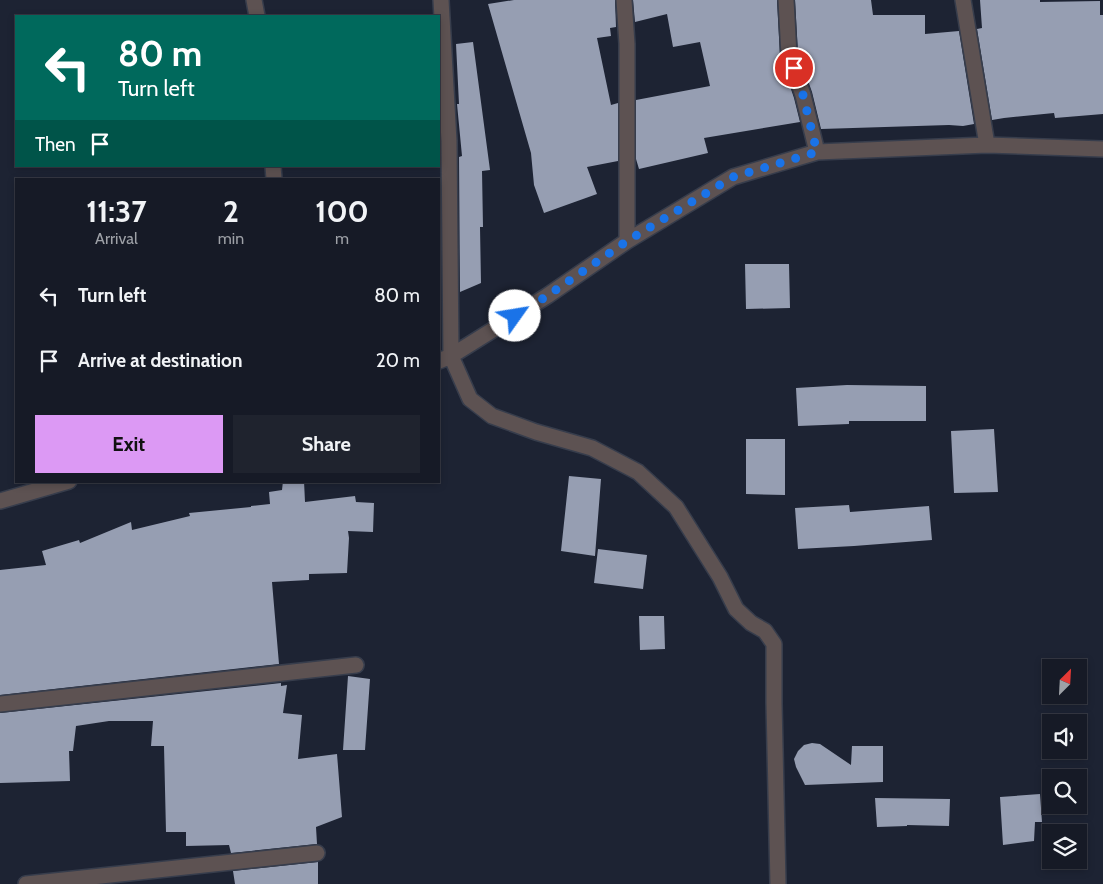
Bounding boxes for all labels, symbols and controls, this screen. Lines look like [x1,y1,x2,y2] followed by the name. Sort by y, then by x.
[118,32,202,75] text: 80 m
[35,35,100,100] icon: left
[773,47,815,89] pin
[780,54,808,82] icon: arrive
[118,75,195,102] text: Turn left
[86,130,114,158] icon: arrive
[35,133,76,156] text: Then
[86,193,147,230] text: 11:37
[223,193,239,230] text: 2
[315,193,369,230] text: 100
[95,229,138,248] text: Arrival
[218,229,244,248] text: min
[335,229,349,248] text: m
[35,282,63,310] icon: left
[78,284,146,307] text: Turn left
[374,284,420,307] text: 80 m
[488,289,540,341] position arrow
[35,347,63,375] icon: arrive
[78,349,242,372] text: Arrive at destination
[376,349,420,372] text: 20 m
[35,415,223,473] button: Exit
[233,415,420,473] button: Share
[1042,659,1088,704] north arrow
[1042,659,1087,869] map controls
[1042,714,1087,759] button: sound
[1042,769,1087,814] button: search
[1042,824,1087,869] button: layers

